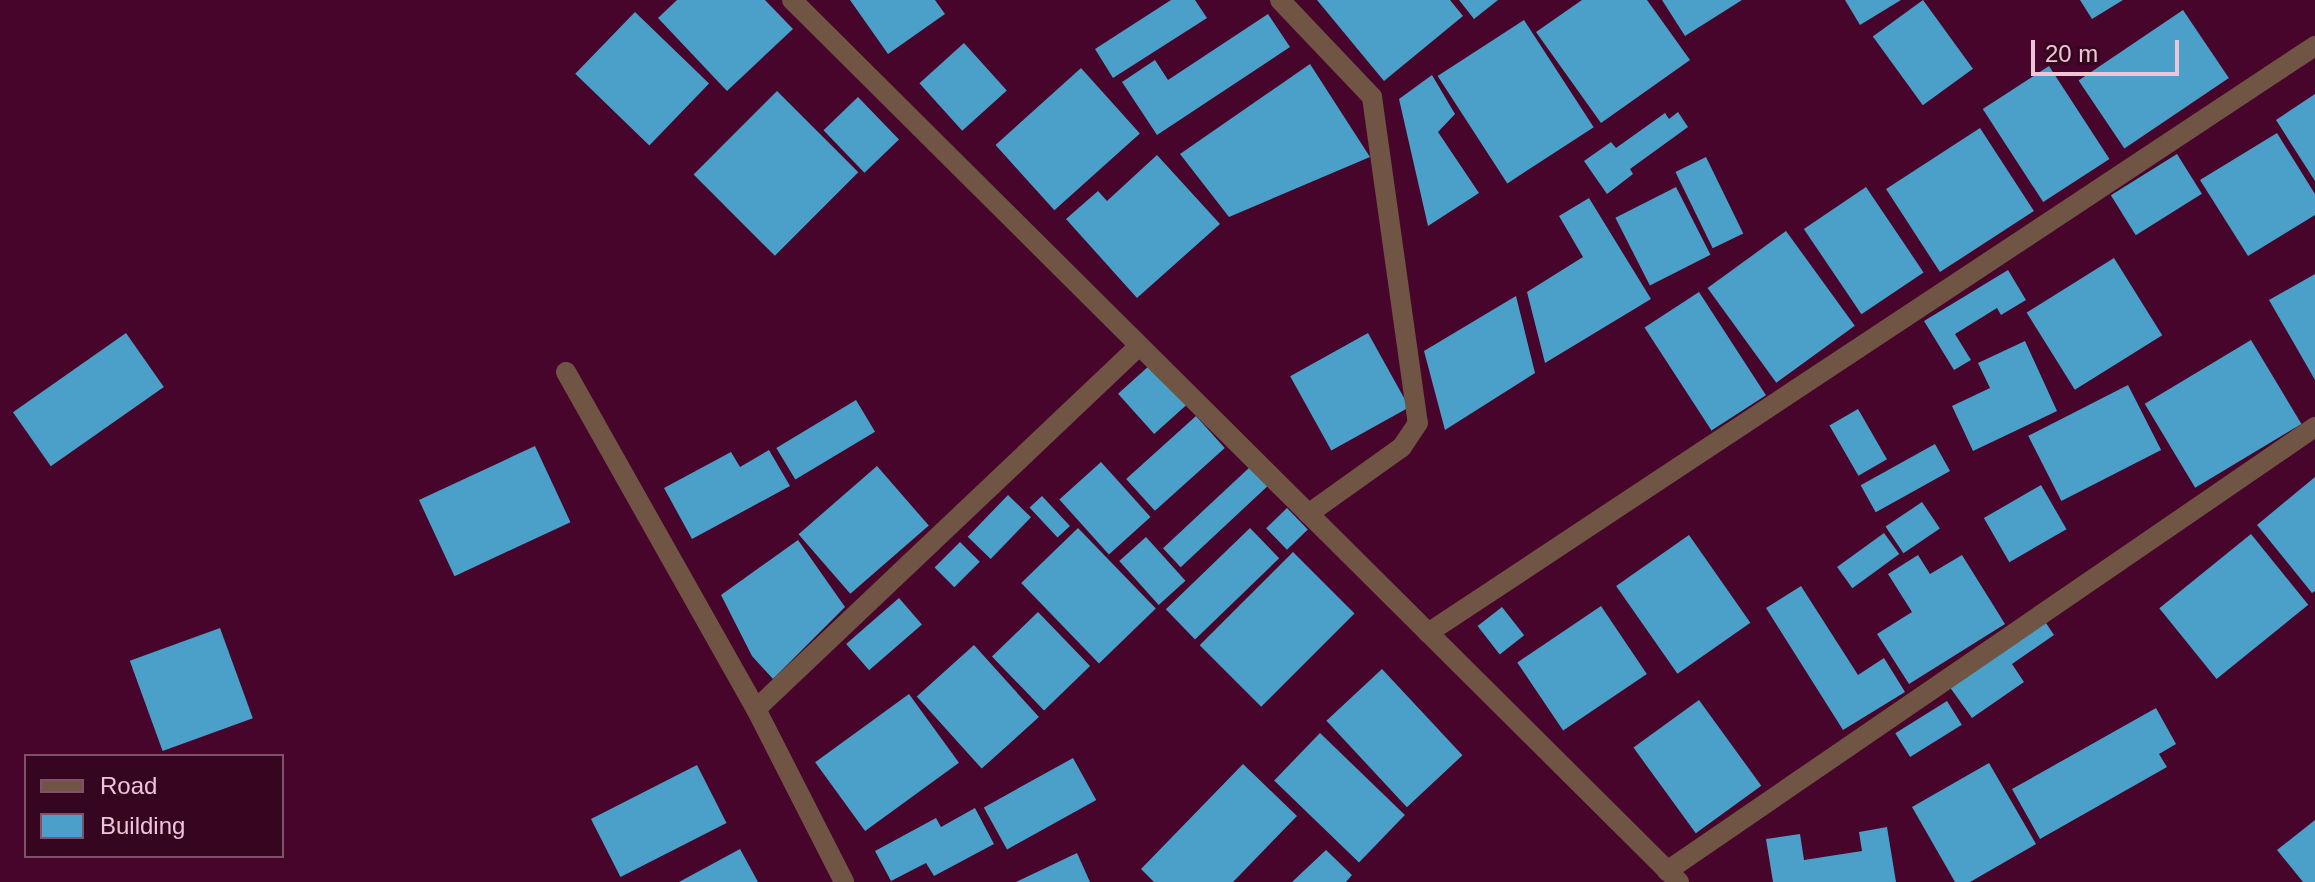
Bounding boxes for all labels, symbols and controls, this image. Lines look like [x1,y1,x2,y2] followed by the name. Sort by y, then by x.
[2035,24,2183,74] scale bar
[2045,40,2098,67] text: 20 m
[24,754,284,858] legend
[100,772,157,799] text: Road
[100,812,185,839] text: Building

